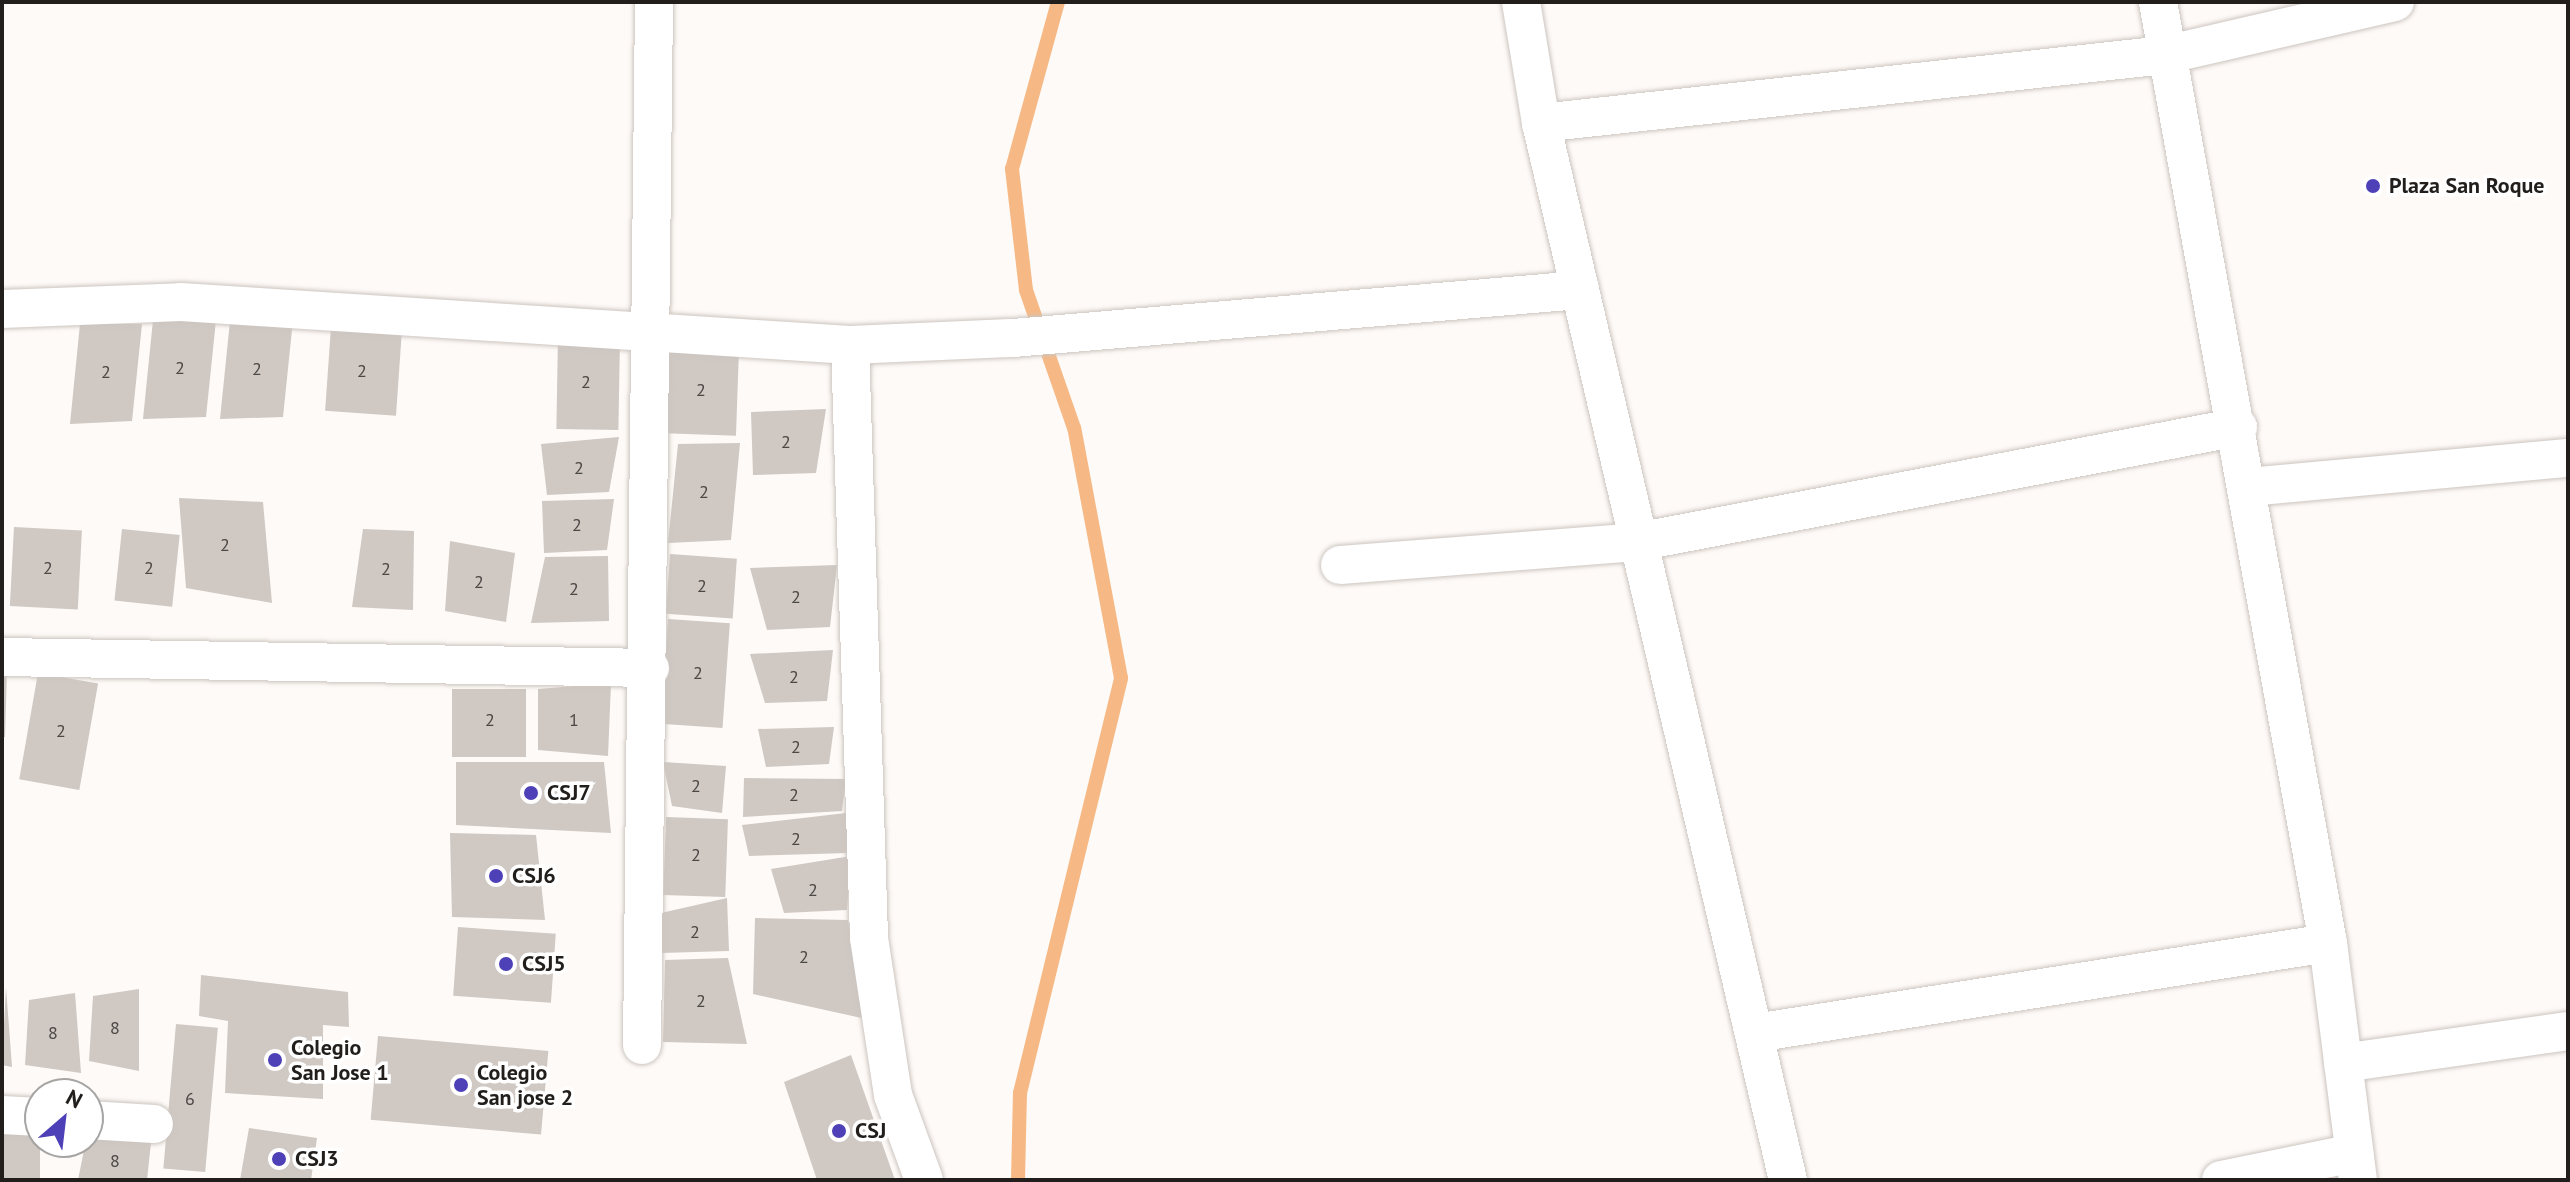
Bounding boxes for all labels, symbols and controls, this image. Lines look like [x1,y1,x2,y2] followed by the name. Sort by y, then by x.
[2389,173,2544,199] place label: Plaza San Roque
[2364,177,2382,195] marker: Plaza San Roque
[175,357,185,379] house number: 2
[252,358,262,380] house number: 2
[357,360,367,382] house number: 2
[101,361,111,383] house number: 2
[581,371,591,393] house number: 2
[696,379,706,401] house number: 2
[781,431,791,453] house number: 2
[574,457,584,479] house number: 2
[699,481,709,503] house number: 2
[572,514,582,536] house number: 2
[220,534,230,556] house number: 2
[43,557,53,579] house number: 2
[144,557,154,579] house number: 2
[381,558,391,580] house number: 2
[474,571,484,593] house number: 2
[697,575,707,597] house number: 2
[569,578,579,600] house number: 2
[791,586,801,608] house number: 2
[693,662,703,684] house number: 2
[789,666,799,688] house number: 2
[485,709,495,731] house number: 2
[569,709,579,731] house number: 1
[56,720,66,742] house number: 2
[791,736,801,758] house number: 2
[691,775,701,797] house number: 2
[547,780,591,806] place label: CSJ7
[522,784,540,802] marker: CSJ7
[789,784,799,806] house number: 2
[791,828,801,850] house number: 2
[691,844,701,866] house number: 2
[512,863,556,889] place label: CSJ6
[487,867,505,885] marker: CSJ6
[808,879,818,901] house number: 2
[690,921,700,943] house number: 2
[799,946,809,968] house number: 2
[522,951,566,977] place label: CSJ5
[497,955,515,973] marker: CSJ5
[696,990,706,1012] house number: 2
[110,1017,120,1039] house number: 8
[48,1022,58,1044] house number: 8
[291,1034,389,1086] place label: Colegio San Jose 1
[266,1051,284,1069] marker: Colegio San Jose 1
[477,1059,573,1110] place label: Colegio San jose 2
[452,1076,470,1094] marker: Colegio San jose 2
[24,1078,104,1158] north arrow
[61,1083,87,1114] text: N
[185,1088,195,1110] house number: 6
[855,1118,886,1144] place label: CSJ
[830,1122,848,1140] marker: CSJ
[295,1146,339,1172] place label: CSJ3
[110,1150,120,1172] house number: 8
[270,1150,288,1168] marker: CSJ3

